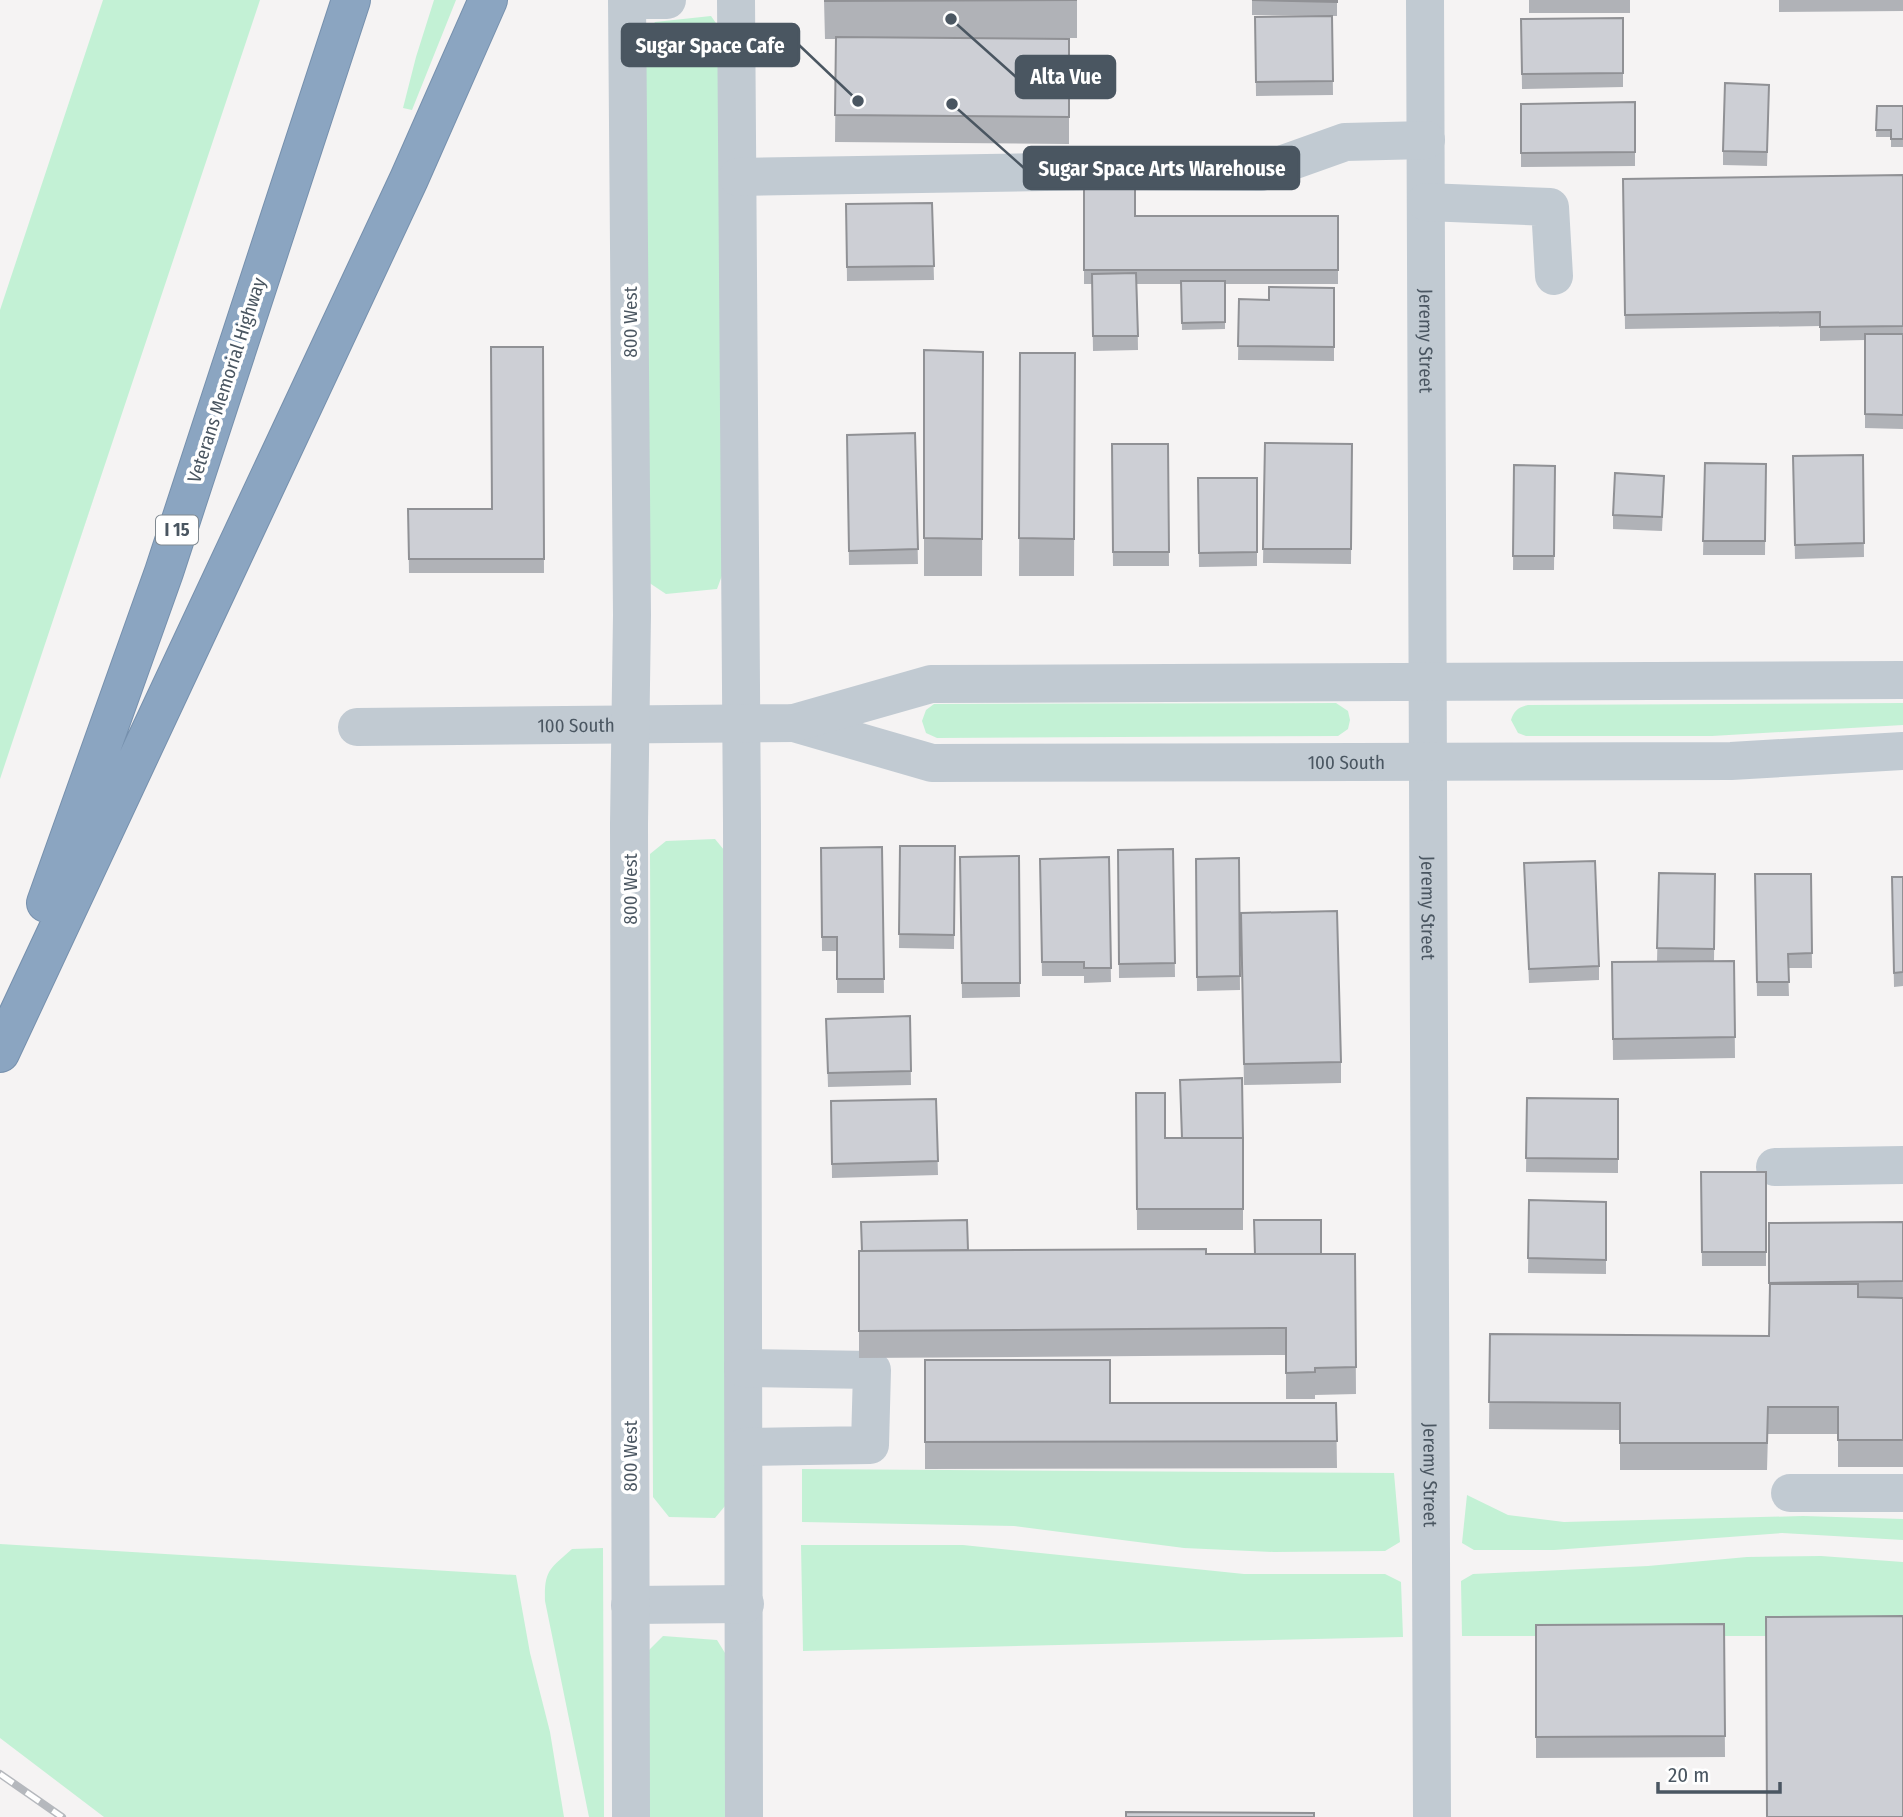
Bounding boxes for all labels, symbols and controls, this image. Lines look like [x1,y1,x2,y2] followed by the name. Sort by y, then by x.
[622,24,799,66] callout: Sugar Space Cafe
[635,33,785,59] text: Sugar Space Cafe
[1016,56,1115,98] callout: Alta Vue
[1029,64,1102,90] text: Alta Vue
[1024,147,1299,189] callout: Sugar Space Arts Warehouse
[1038,156,1286,182] text: Sugar Space Arts Warehouse
[182,274,271,486] street label: Veterans Memorial Highway
[619,285,642,358] street label: 800 West
[1414,289,1438,394] street label: Jeremy Street
[156,516,198,544] road number: I 15
[537,714,615,737] street label: 100 South
[1308,751,1385,774] street label: 100 South
[619,852,642,925] street label: 800 West
[1416,856,1440,961] street label: Jeremy Street
[619,1419,642,1492] street label: 800 West
[1418,1423,1442,1528] street label: Jeremy Street
[1658,1750,1780,1794] scale bar
[1668,1762,1709,1788] text: 20 m

